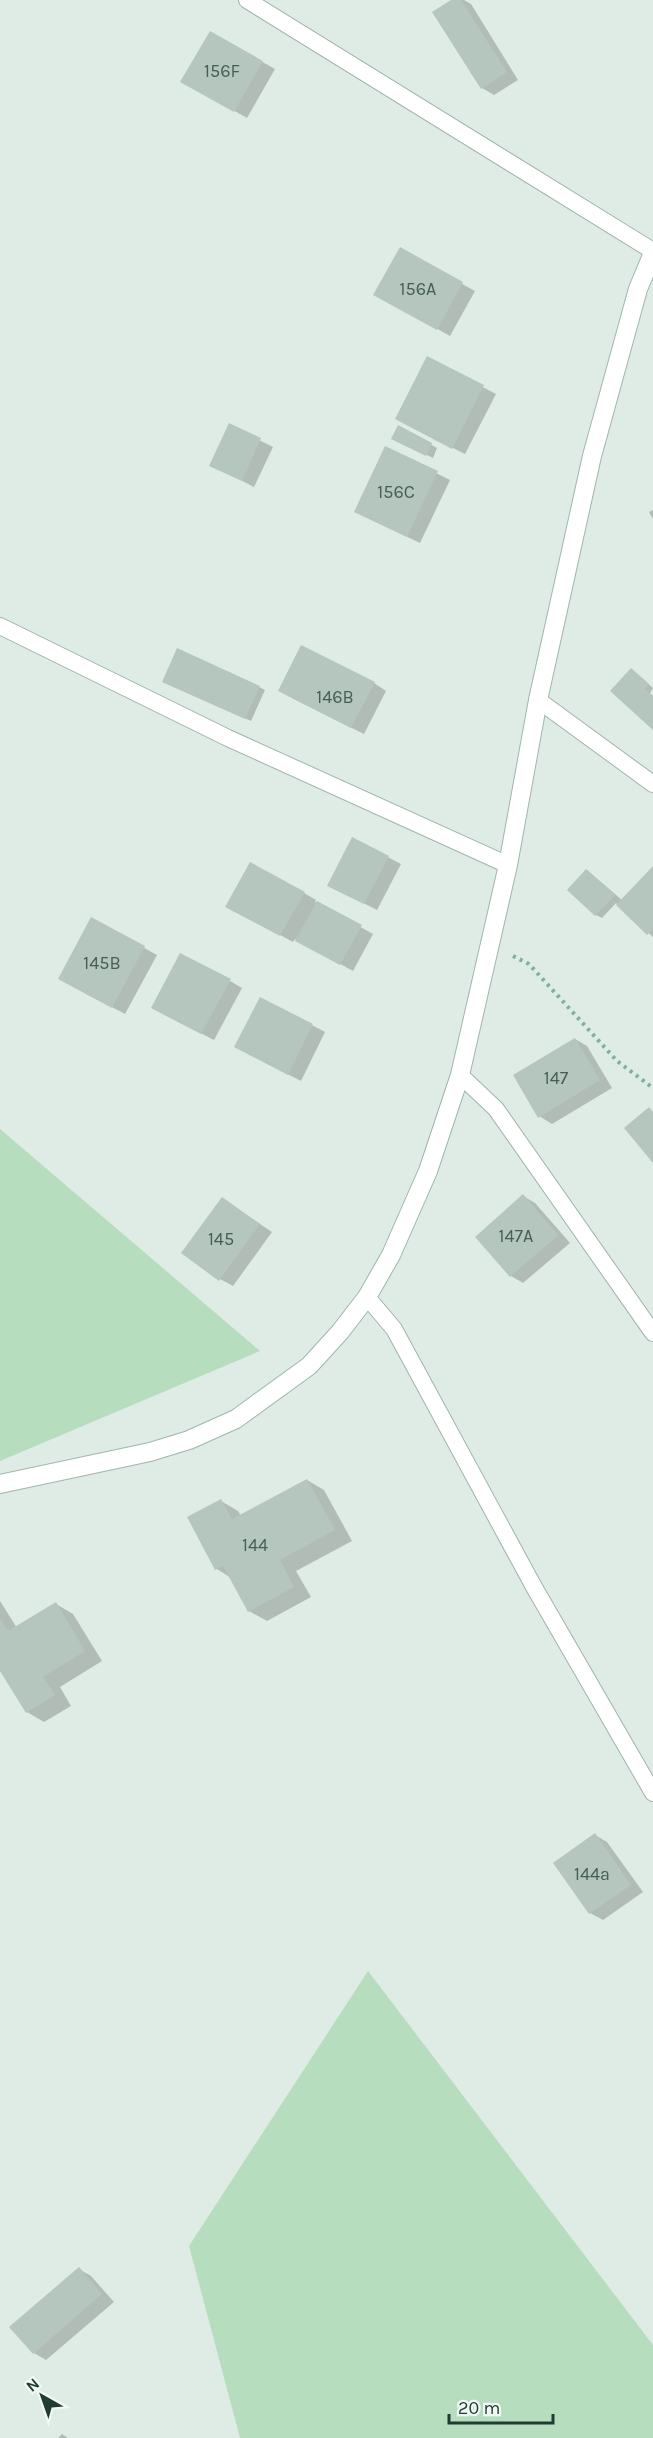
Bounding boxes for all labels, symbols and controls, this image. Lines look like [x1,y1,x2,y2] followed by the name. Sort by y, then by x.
[204,60,240,82] house number: 156F
[400,278,436,300] house number: 156A
[377,481,415,503] house number: 156C
[316,686,354,708] house number: 146B
[83,952,121,974] house number: 145B
[544,1067,569,1089] house number: 147
[499,1225,533,1247] house number: 147A
[208,1228,234,1250] house number: 145
[242,1534,268,1556] house number: 144
[574,1863,610,1885] house number: 144a
[12,2366,72,2426] north arrow
[22,2374,43,2396] text: N
[449,2387,552,2425] scale bar
[458,2397,500,2419] text: 20 m

